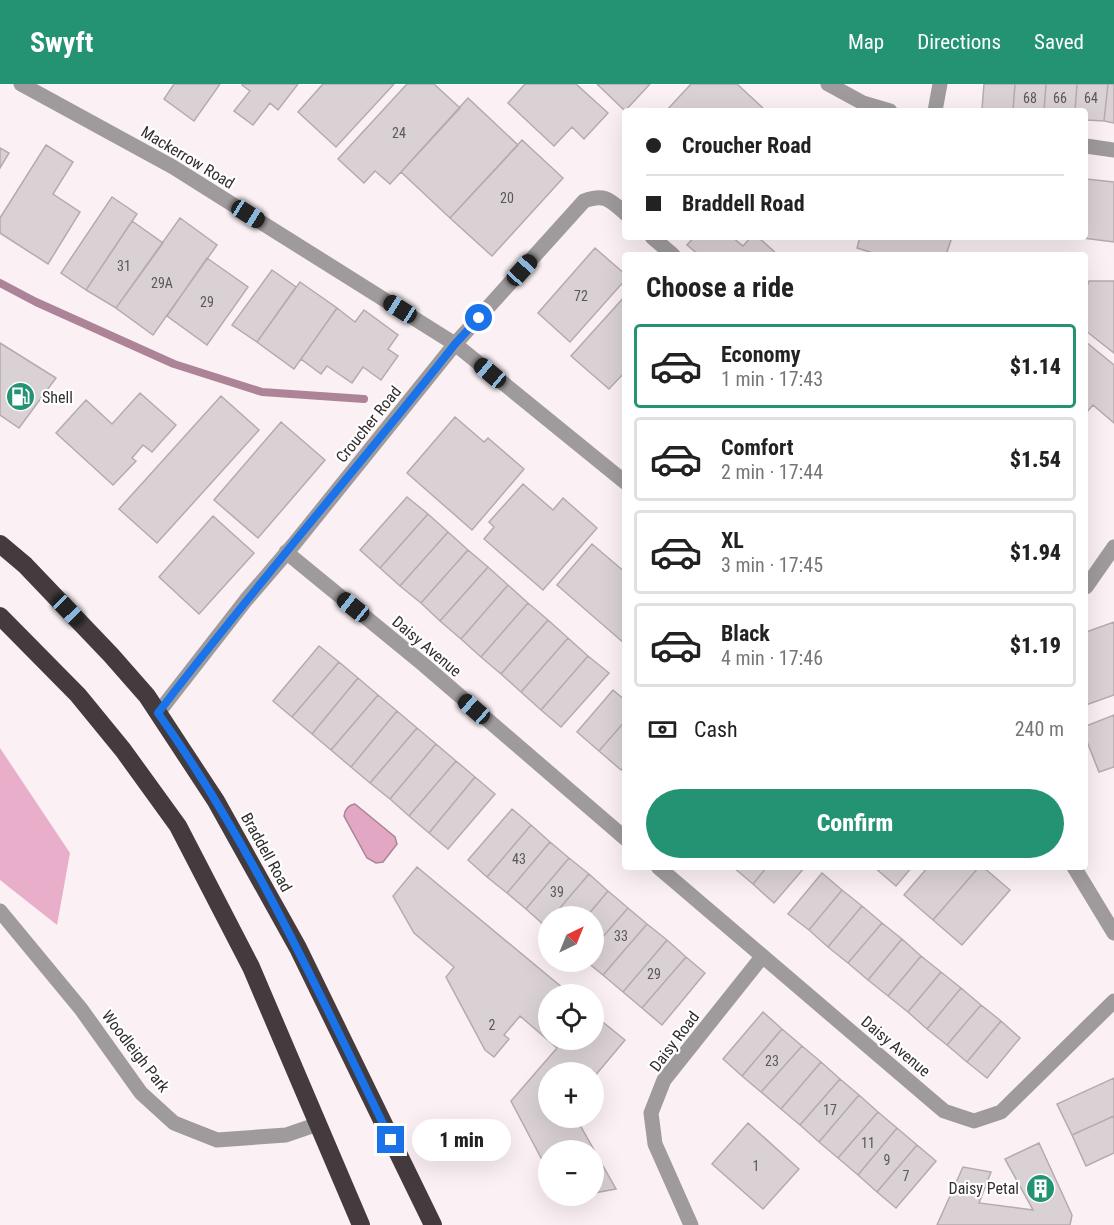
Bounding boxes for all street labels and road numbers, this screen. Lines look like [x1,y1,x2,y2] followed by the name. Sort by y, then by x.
[138,122,238,193] street label: Mackerrow Road
[332,382,405,466] street label: Croucher Road
[388,612,465,681] street label: Daisy Avenue
[237,809,296,895] street label: Braddell Road
[98,1007,174,1097] street label: Woodleigh Park
[646,1008,703,1075] street label: Daisy Road
[857,1012,934,1081] street label: Daisy Avenue

